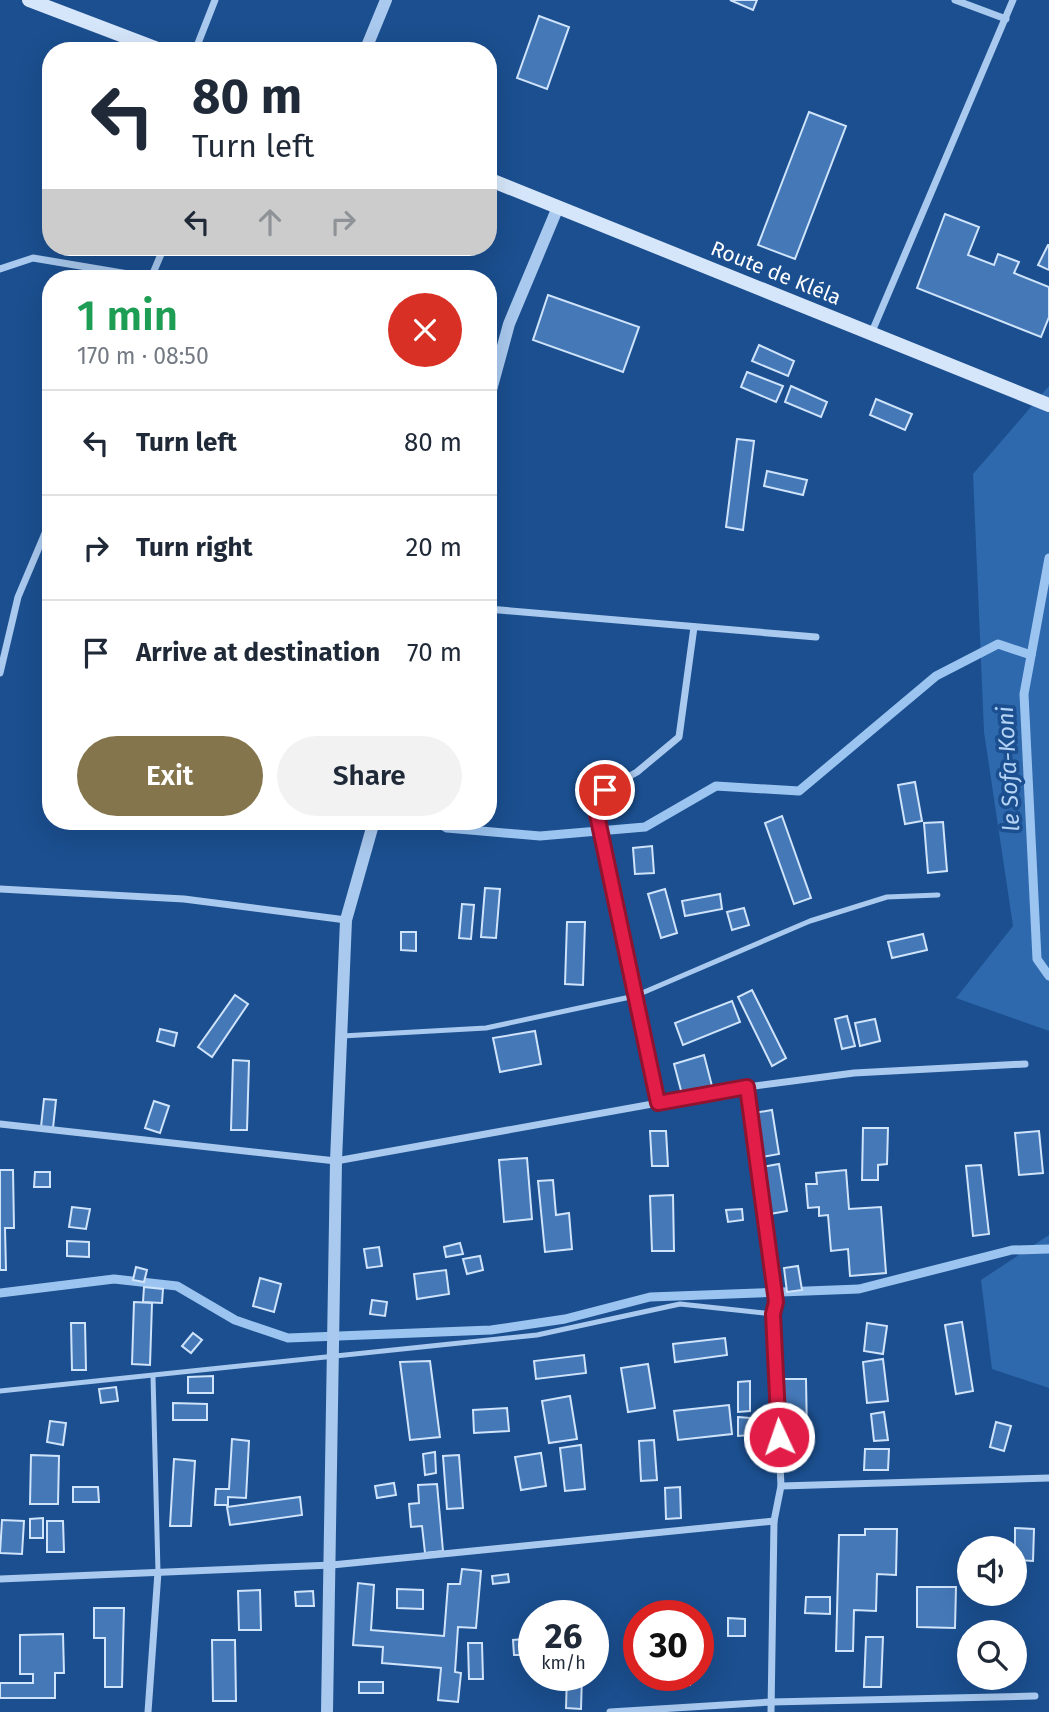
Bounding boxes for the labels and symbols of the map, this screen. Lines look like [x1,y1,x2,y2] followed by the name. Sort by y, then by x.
[707,235,845,311] street label: Route de Kléla
[991,705,1025,832] water label: le Sofa-Koni
[575,760,635,820] pin
[742,1400,816,1474] position arrow
[623,1600,714,1691] speed limit sign: 30

